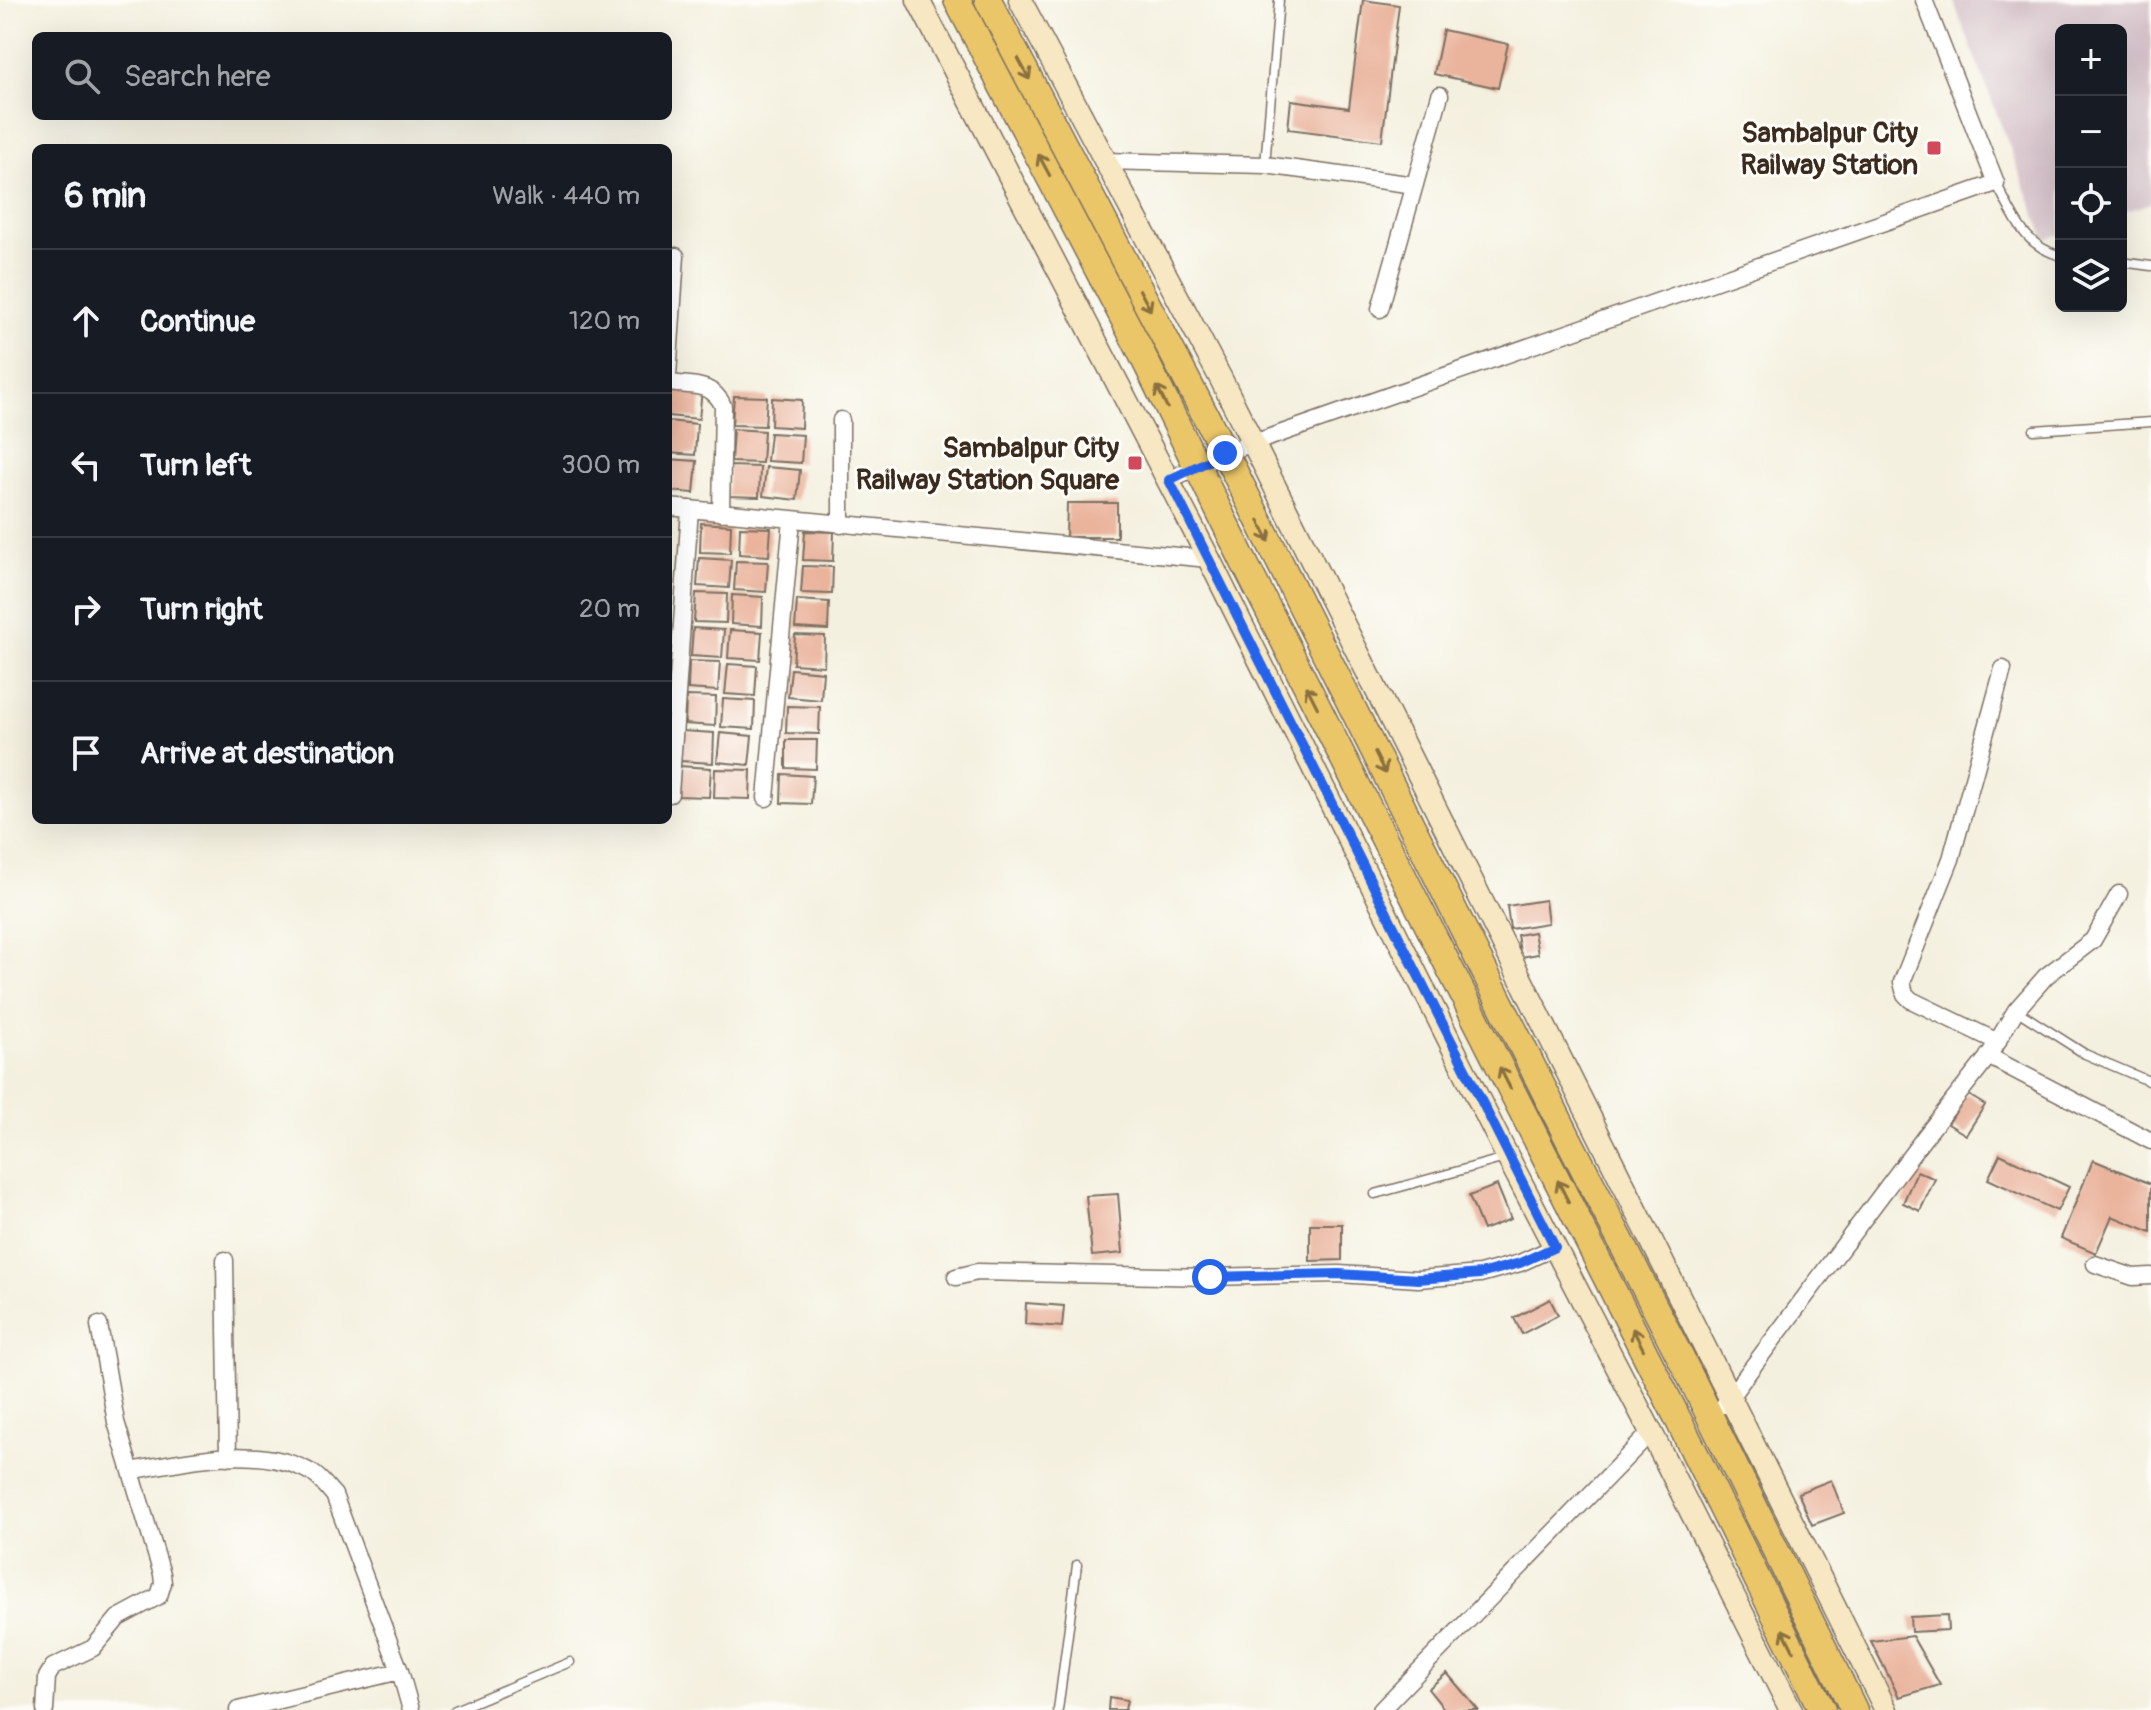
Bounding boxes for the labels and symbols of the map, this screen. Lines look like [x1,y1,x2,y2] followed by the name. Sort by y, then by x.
[1017,57,1033,81] one-way arrow
[1741,116,1918,183] place label: Sambalpur City Railway Station
[1925,139,1943,157] marker: Sambalpur City Railway Station
[1036,154,1052,178] one-way arrow
[1137,287,1153,311] one-way arrow
[1154,385,1170,409] one-way arrow
[856,431,1120,498] place label: Sambalpur City Railway Station Square
[1207,435,1243,471] route end
[1126,454,1144,472] marker: Sambalpur City Railway Station Square
[1257,518,1272,542] one-way arrow
[1303,685,1319,709] one-way arrow
[1373,751,1388,775] one-way arrow
[1497,1067,1513,1091] one-way arrow
[1554,1179,1570,1203] one-way arrow
[1192,1259,1228,1295] route start
[1630,1328,1645,1352] one-way arrow
[1779,1629,1795,1653] one-way arrow

